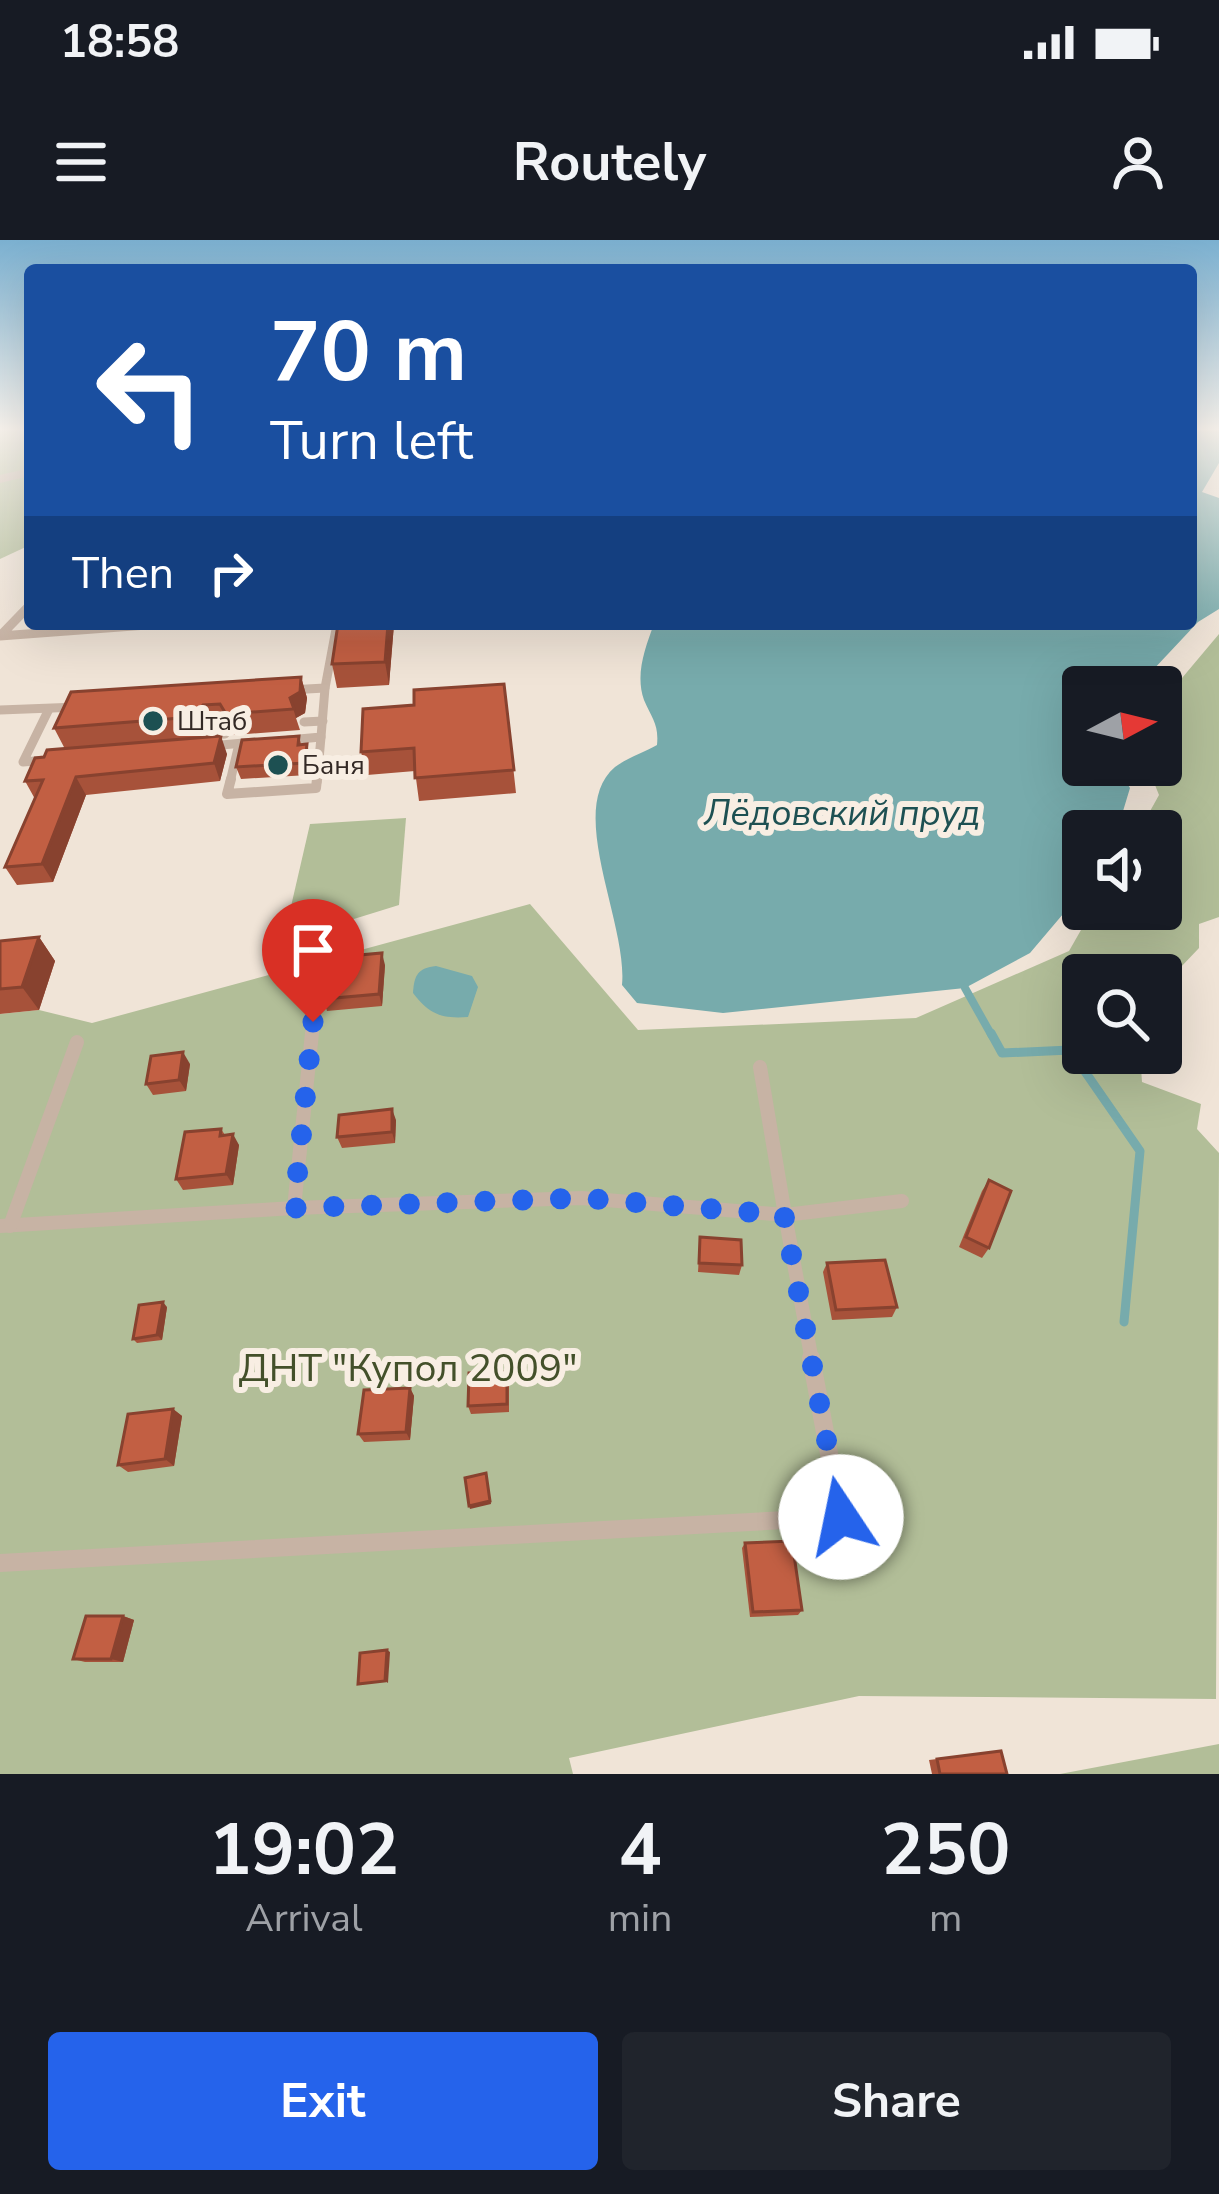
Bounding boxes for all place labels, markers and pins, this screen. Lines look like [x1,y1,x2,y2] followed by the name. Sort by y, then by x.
[177,703,247,740] place label: Штаб
[140,708,166,734] marker: Штаб
[302,747,365,784] place label: Баня
[265,752,291,778] marker: Баня
[262,899,364,1022] pin

